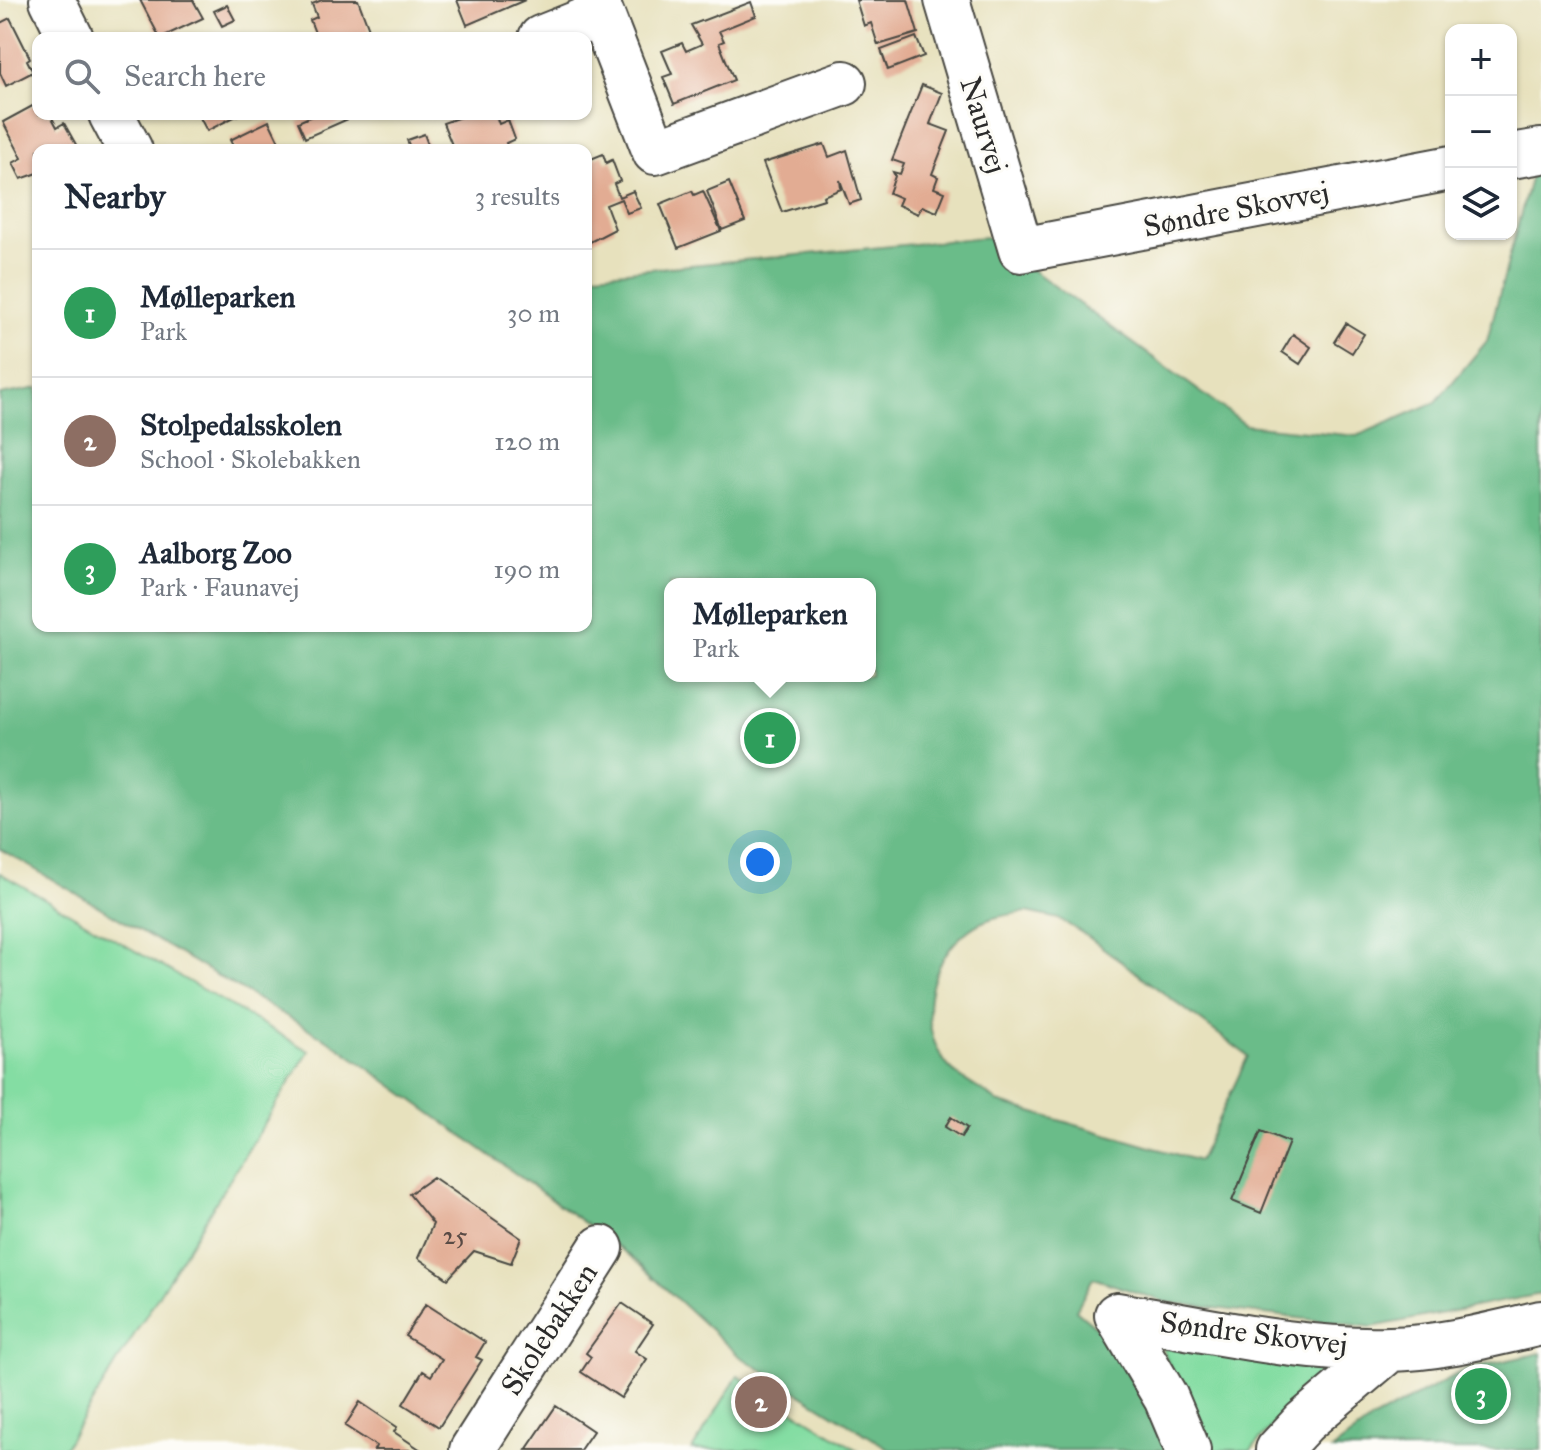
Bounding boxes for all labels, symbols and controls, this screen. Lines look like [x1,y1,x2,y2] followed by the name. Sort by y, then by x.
[1445,24,1517,240] map controls
[1445,24,1517,96] button: +
[32,32,592,120] search box
[60,54,104,98] icon: search
[124,58,266,94] text: Search here
[952,72,1016,178] street label: Naurvej
[1445,96,1517,168] button: −
[1445,168,1517,240] button: layers
[1140,173,1332,245] street label: Søndre Skovvej
[64,176,166,217] text: Nearby
[475,180,560,212] text: 3 results
[140,279,296,315] text: Mølleparken
[85,297,95,329] text: 1
[507,297,560,329] text: 30 m
[140,315,187,347] text: Park
[140,407,342,443] text: Stolpedalsskolen
[84,425,96,457] text: 2
[494,425,560,457] text: 120 m
[140,443,361,475] text: School · Skolebakken
[140,535,292,571] text: Aalborg Zoo
[85,553,95,585] text: 3
[493,553,560,585] text: 190 m
[140,571,299,603] text: Park · Faunavej
[664,578,876,682] popup
[692,596,848,632] text: Mølleparken
[692,632,739,664] text: Park
[744,708,796,768] pin: 1
[740,842,780,882] your location
[443,1219,467,1251] house number: 25
[493,1256,605,1402] street label: Skolebakken
[1158,1304,1350,1362] street label: Søndre Skovvej
[1455,1364,1507,1424] pin: 3
[735,1372,787,1432] pin: 2

